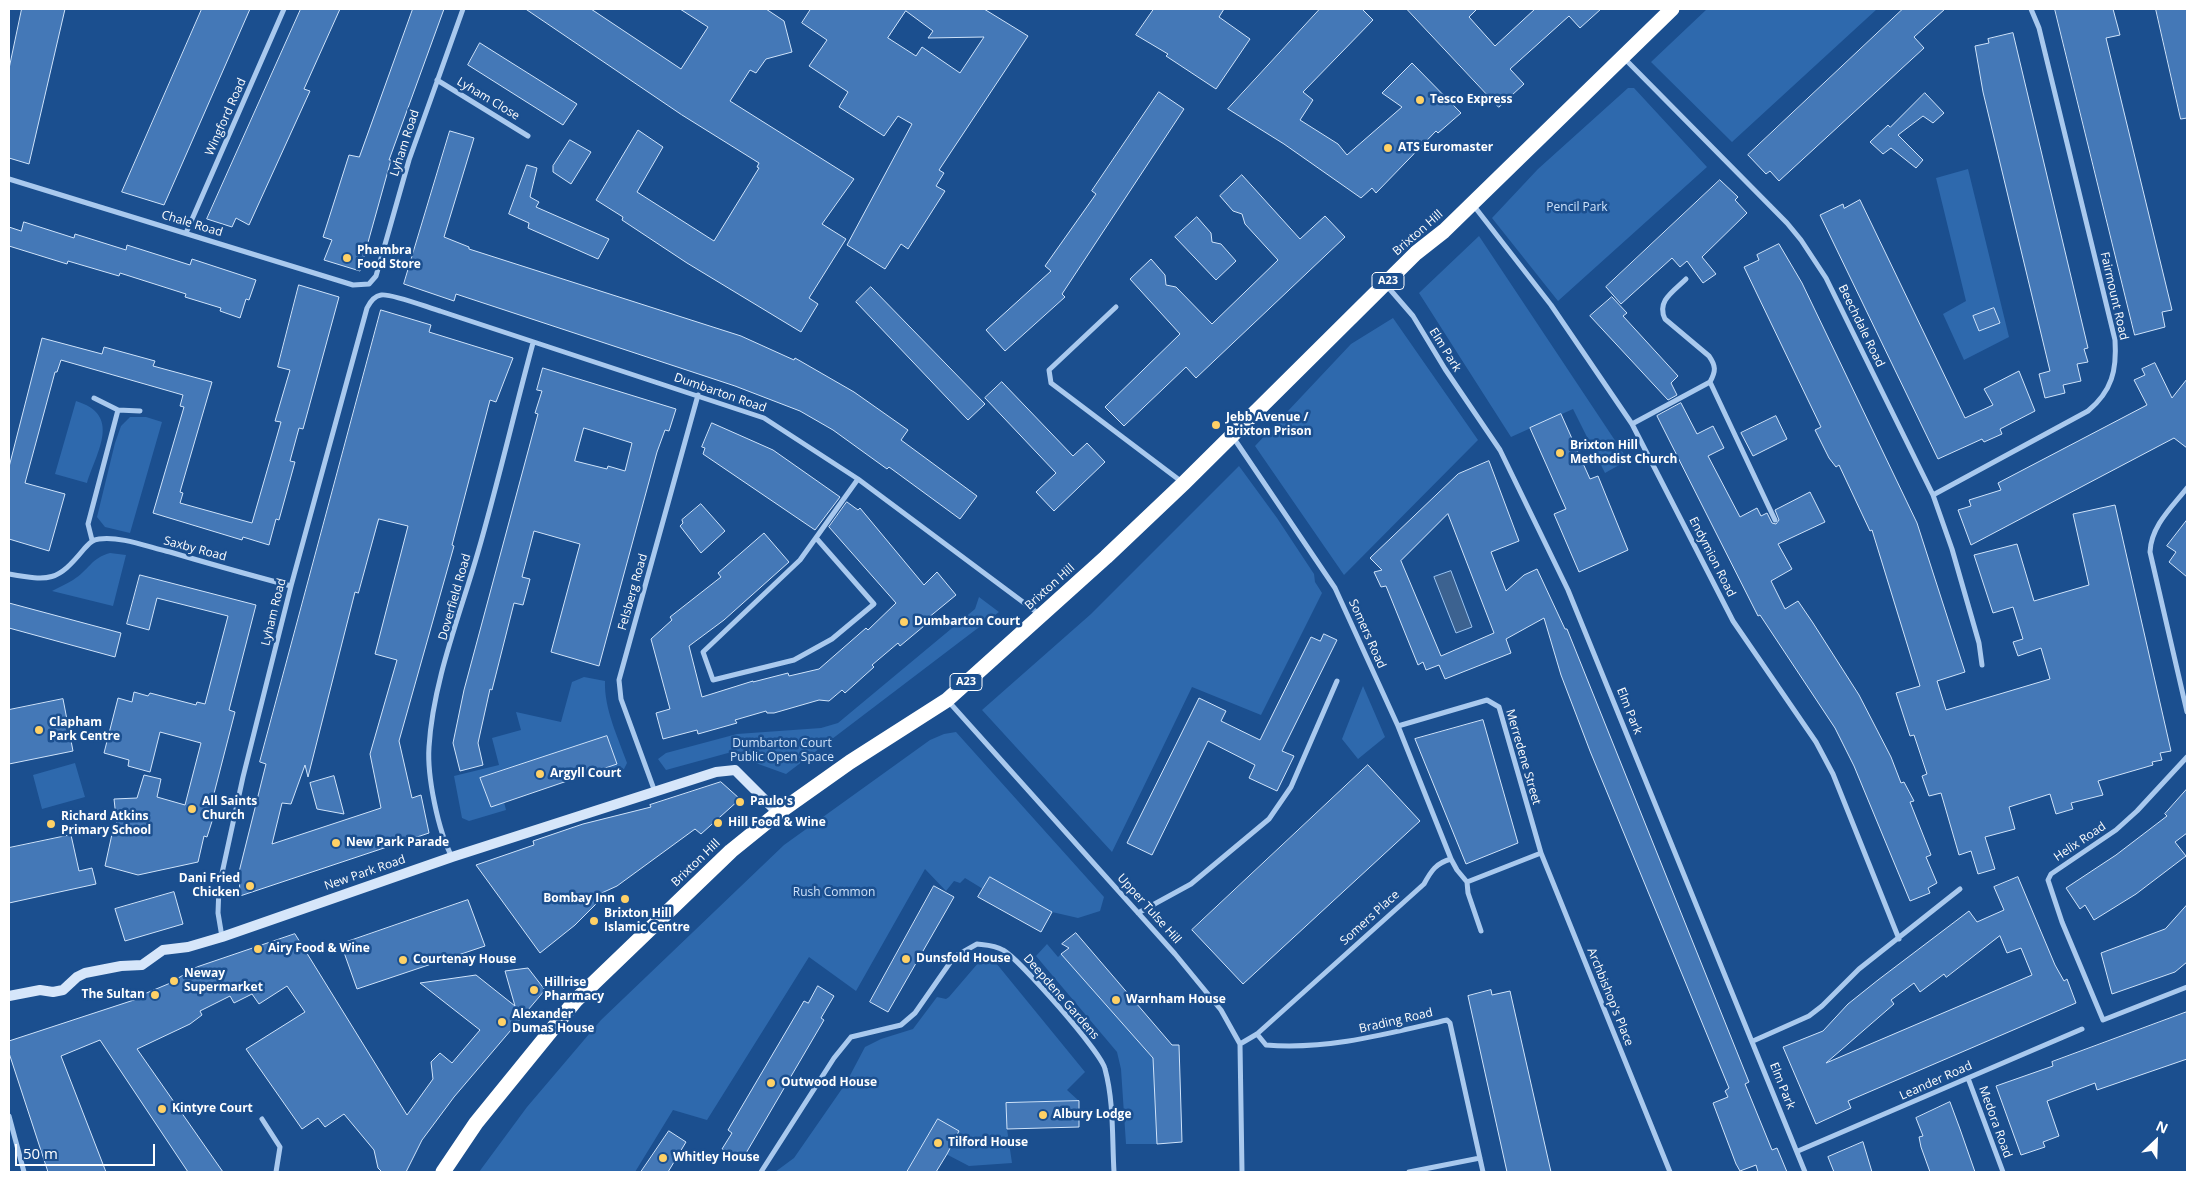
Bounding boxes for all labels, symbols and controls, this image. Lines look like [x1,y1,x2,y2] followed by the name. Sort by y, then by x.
[454,75,522,123] street label: Lyham Close
[202,76,250,158] street label: Wingford Road
[1430,93,1512,107] place label: Tesco Express
[1414,94,1426,106] marker: Tesco Express
[387,108,423,178] street label: Lyham Road
[1398,141,1493,155] place label: ATS Euromaster
[1382,142,1394,154] marker: ATS Euromaster
[1546,201,1608,215] park label: Pencil Park
[1390,207,1446,259] street label: Brixton Hill
[160,208,224,240] street label: Chale Road
[357,244,421,272] place label: Phambra Food Store
[2097,251,2131,341] street label: Fairmount Road
[341,252,353,264] marker: Phambra Food Store
[1372,272,1404,290] road number: A23
[1835,282,1887,370] street label: Beechdale Road
[1426,325,1464,375] street label: Elm Park
[672,370,768,416] street label: Dumbarton Road
[1226,411,1312,439] place label: Jebb Avenue / Brixton Prison
[1210,419,1222,431] marker: Jebb Avenue / Brixton Prison
[1570,439,1677,467] place label: Brixton Hill Methodist Church
[1554,447,1566,459] marker: Brixton Hill Methodist Church
[1686,515,1738,599] street label: Endymion Road
[162,534,228,564] street label: Saxby Road
[436,552,474,642] street label: Doverfield Road
[615,552,651,632] street label: Felsberg Road
[1022,561,1078,613] street label: Brixton Hill
[259,577,289,647] street label: Lyham Road
[1345,597,1389,671] street label: Somers Road
[914,615,1020,629] place label: Dumbarton Court
[898,616,910,628] marker: Dumbarton Court
[950,674,982,690] road number: A23
[1613,686,1645,736] street label: Elm Park
[1502,707,1544,807] street label: Merredene Street
[49,716,120,744] place label: Clapham Park Centre
[33,724,45,736] marker: Clapham Park Centre
[730,737,834,765] park label: Dumbarton Court Public Open Space
[550,767,621,781] place label: Argyll Court
[534,768,546,780] marker: Argyll Court
[202,795,257,823] place label: All Saints Church
[750,795,793,809] place label: Paulo's
[734,796,746,808] marker: Paulo's
[186,803,198,815] marker: All Saints Church
[61,810,151,838] place label: Richard Atkins Primary School
[728,816,826,830] place label: Hill Food & Wine
[712,817,724,829] marker: Hill Food & Wine
[45,818,57,830] marker: Richard Atkins Primary School
[2051,819,2109,865] street label: Helix Road
[346,836,449,850] place label: New Park Parade
[669,836,723,890] street label: Brixton Hill
[330,837,342,849] marker: New Park Parade
[322,852,408,894] street label: New Park Road
[1114,871,1184,947] street label: Upper Tulse Hill
[179,872,240,900] place label: Dani Fried Chicken
[244,880,256,892] marker: Dani Fried Chicken
[793,886,875,900] park label: Rush Common
[1337,888,1403,948] street label: Somers Place
[543,892,615,906] place label: Bombay Inn
[619,893,631,905] marker: Bombay Inn
[604,907,690,935] place label: Brixton Hill Islamic Centre
[588,915,600,927] marker: Brixton Hill Islamic Centre
[268,942,370,956] place label: Airy Food & Wine
[252,943,264,955] marker: Airy Food & Wine
[1584,946,1636,1048] street label: Archbishop's Place
[1020,951,1102,1043] street label: Deepdene Gardens
[916,952,1011,966] place label: Dunsfold House
[413,953,516,967] place label: Courtenay House
[900,953,912,965] marker: Dunsfold House
[397,954,409,966] marker: Courtenay House
[184,967,263,995] place label: Neway Supermarket
[168,975,180,987] marker: Neway Supermarket
[544,976,604,1004] place label: Hillrise Pharmacy
[528,984,540,996] marker: Hillrise Pharmacy
[81,988,145,1002] place label: The Sultan
[149,989,161,1001] marker: The Sultan
[1126,993,1226,1007] place label: Warnham House
[1110,994,1122,1006] marker: Warnham House
[1358,1006,1434,1036] street label: Brading Road
[512,1008,594,1036] place label: Alexander Dumas House
[496,1016,508,1028] marker: Alexander Dumas House
[1898,1059,1974,1103] street label: Leander Road
[1766,1061,1798,1111] street label: Elm Park
[781,1076,877,1090] place label: Outwood House
[765,1077,777,1089] marker: Outwood House
[1975,1084,2015,1160] street label: Medora Road
[172,1102,253,1116] place label: Kintyre Court
[156,1103,168,1115] marker: Kintyre Court
[1053,1108,1131,1122] place label: Albury Lodge
[1037,1109,1049,1121] marker: Albury Lodge
[2131,1116,2181,1166] north arrow
[2153,1116,2171,1138] text: N
[18,1134,158,1166] scale bar
[948,1136,1028,1150] place label: Tilford House
[932,1137,944,1149] marker: Tilford House
[23,1143,58,1163] text: 50 m
[673,1151,760,1165] place label: Whitley House
[657,1152,669,1164] marker: Whitley House

